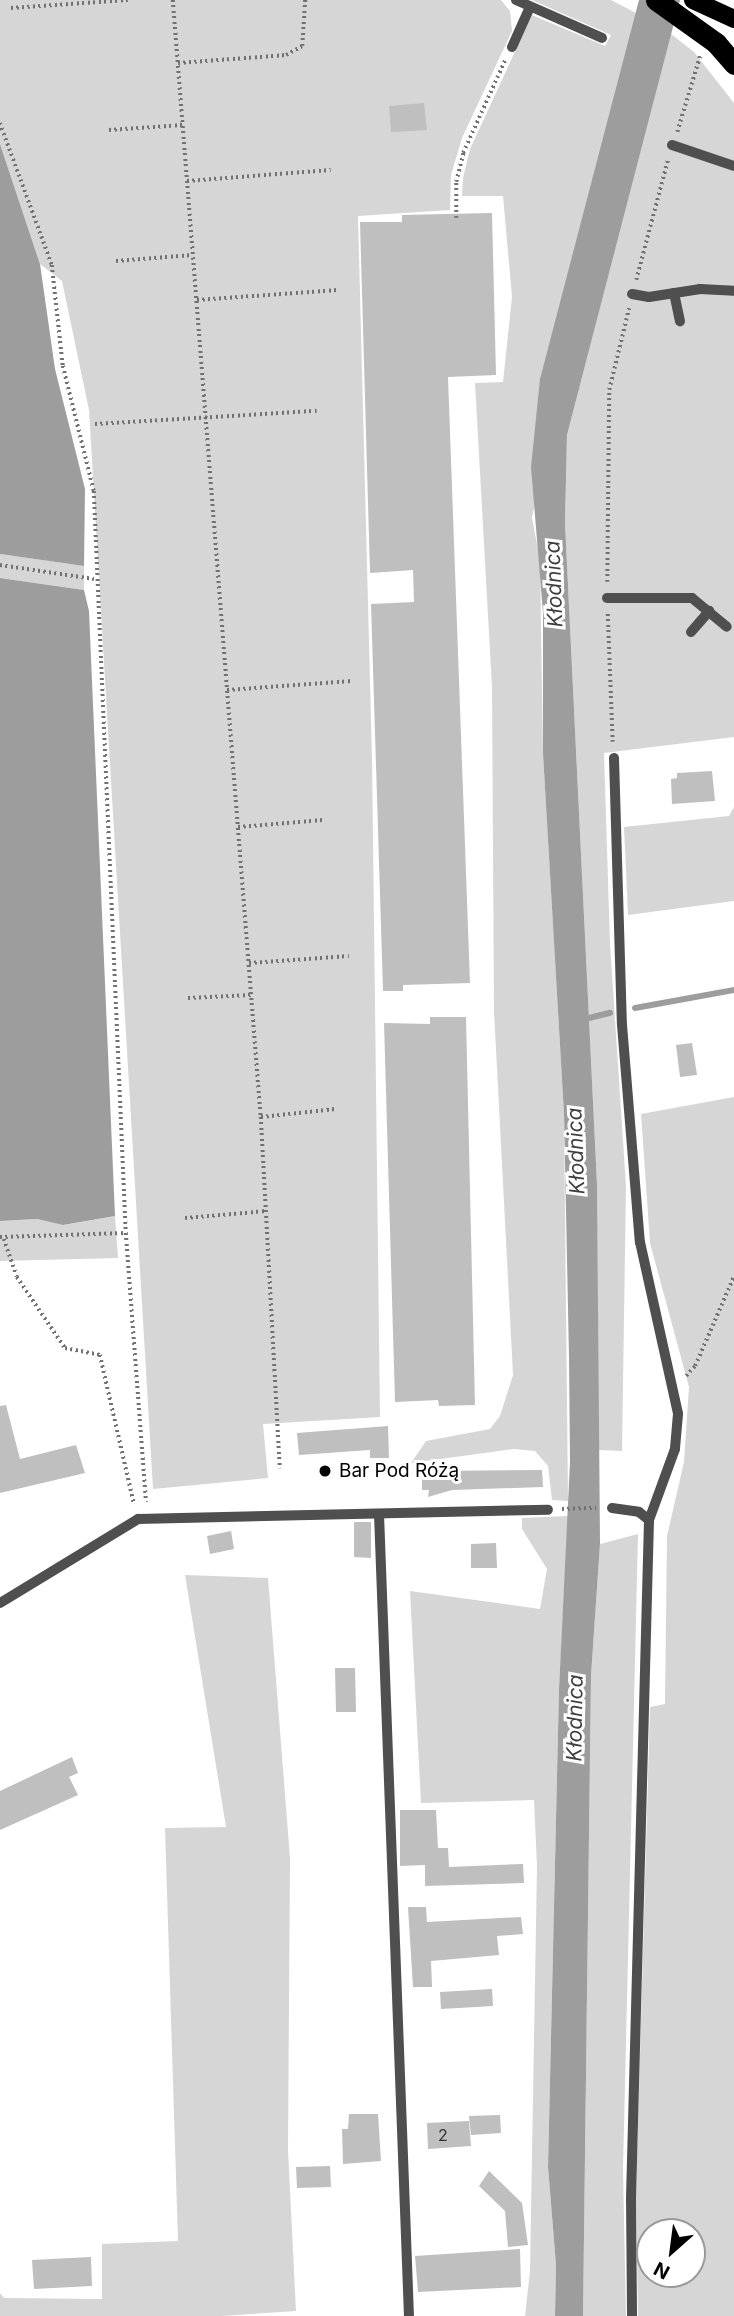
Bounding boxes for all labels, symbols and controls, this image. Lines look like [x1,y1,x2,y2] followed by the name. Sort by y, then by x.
[540,540,568,628] water label: Kłodnica
[562,1107,590,1195] water label: Kłodnica
[339,1460,459,1482] place label: Bar Pod Różą
[317,1463,333,1479] marker: Bar Pod Różą
[562,1674,588,1762] water label: Kłodnica
[438,2125,448,2145] house number: 2
[636,2218,706,2288] north arrow
[650,2257,674,2284] text: N

